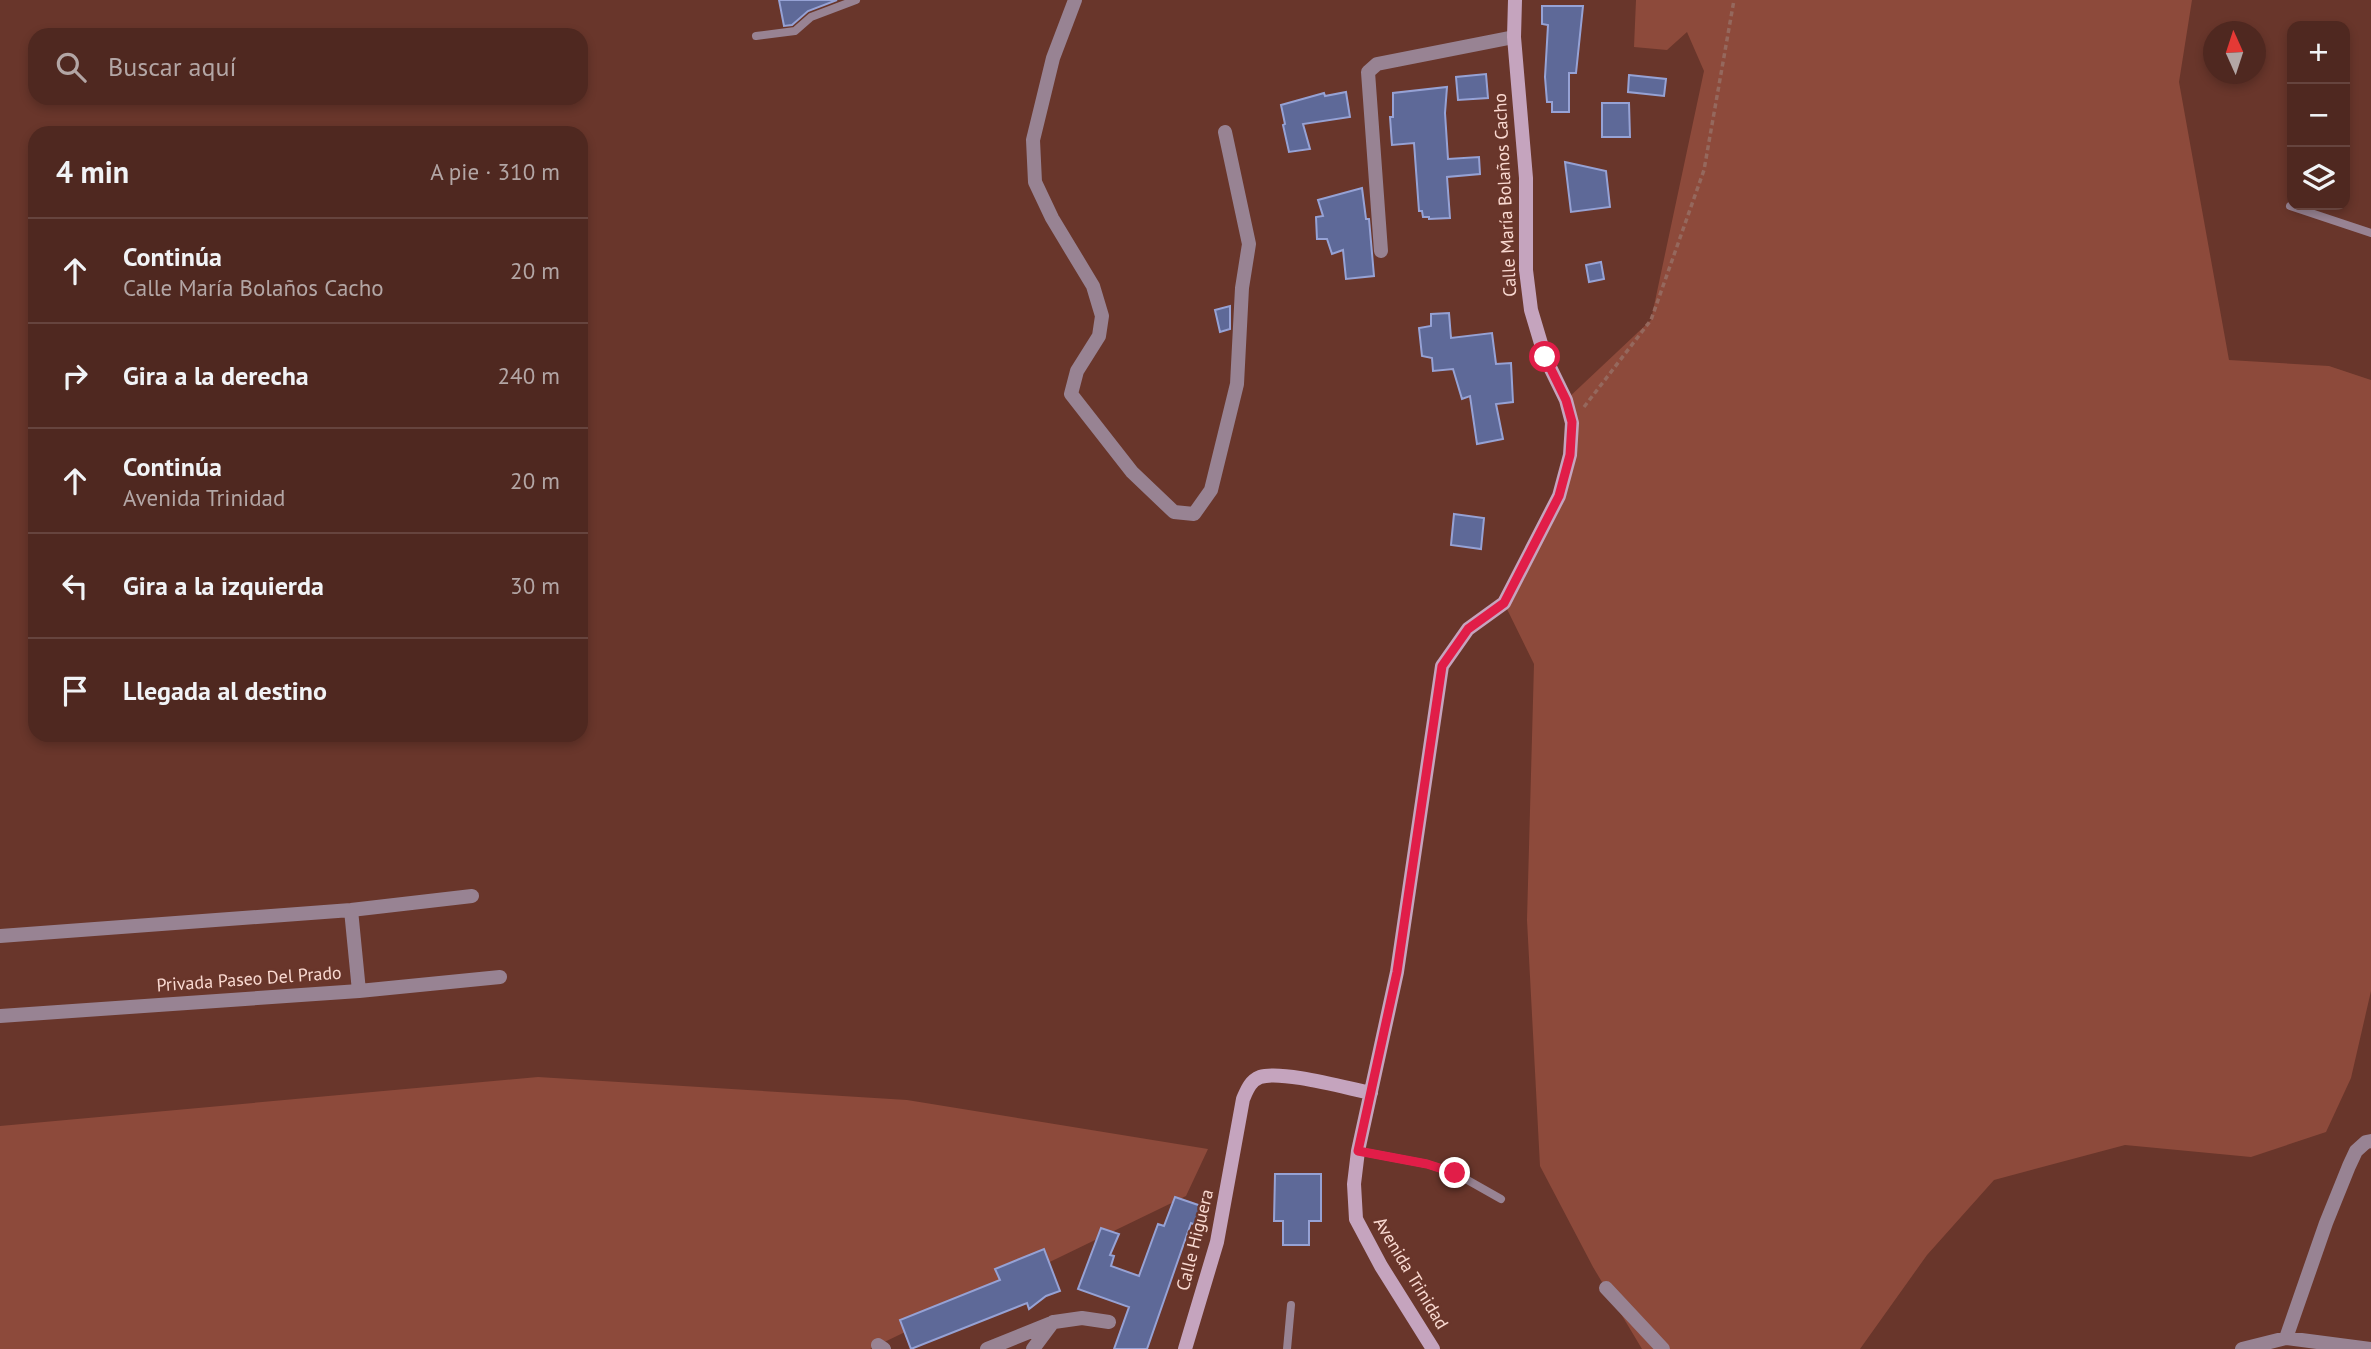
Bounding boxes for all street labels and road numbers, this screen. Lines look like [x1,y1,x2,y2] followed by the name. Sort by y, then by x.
[1488,93,1521,297] street label: Calle María Bolaños Cacho
[156,961,342,996] street label: Privada Paseo Del Prado
[1171,1187,1218,1293] street label: Calle Higuera
[1369,1212,1454,1333] street label: Avenida Trinidad

